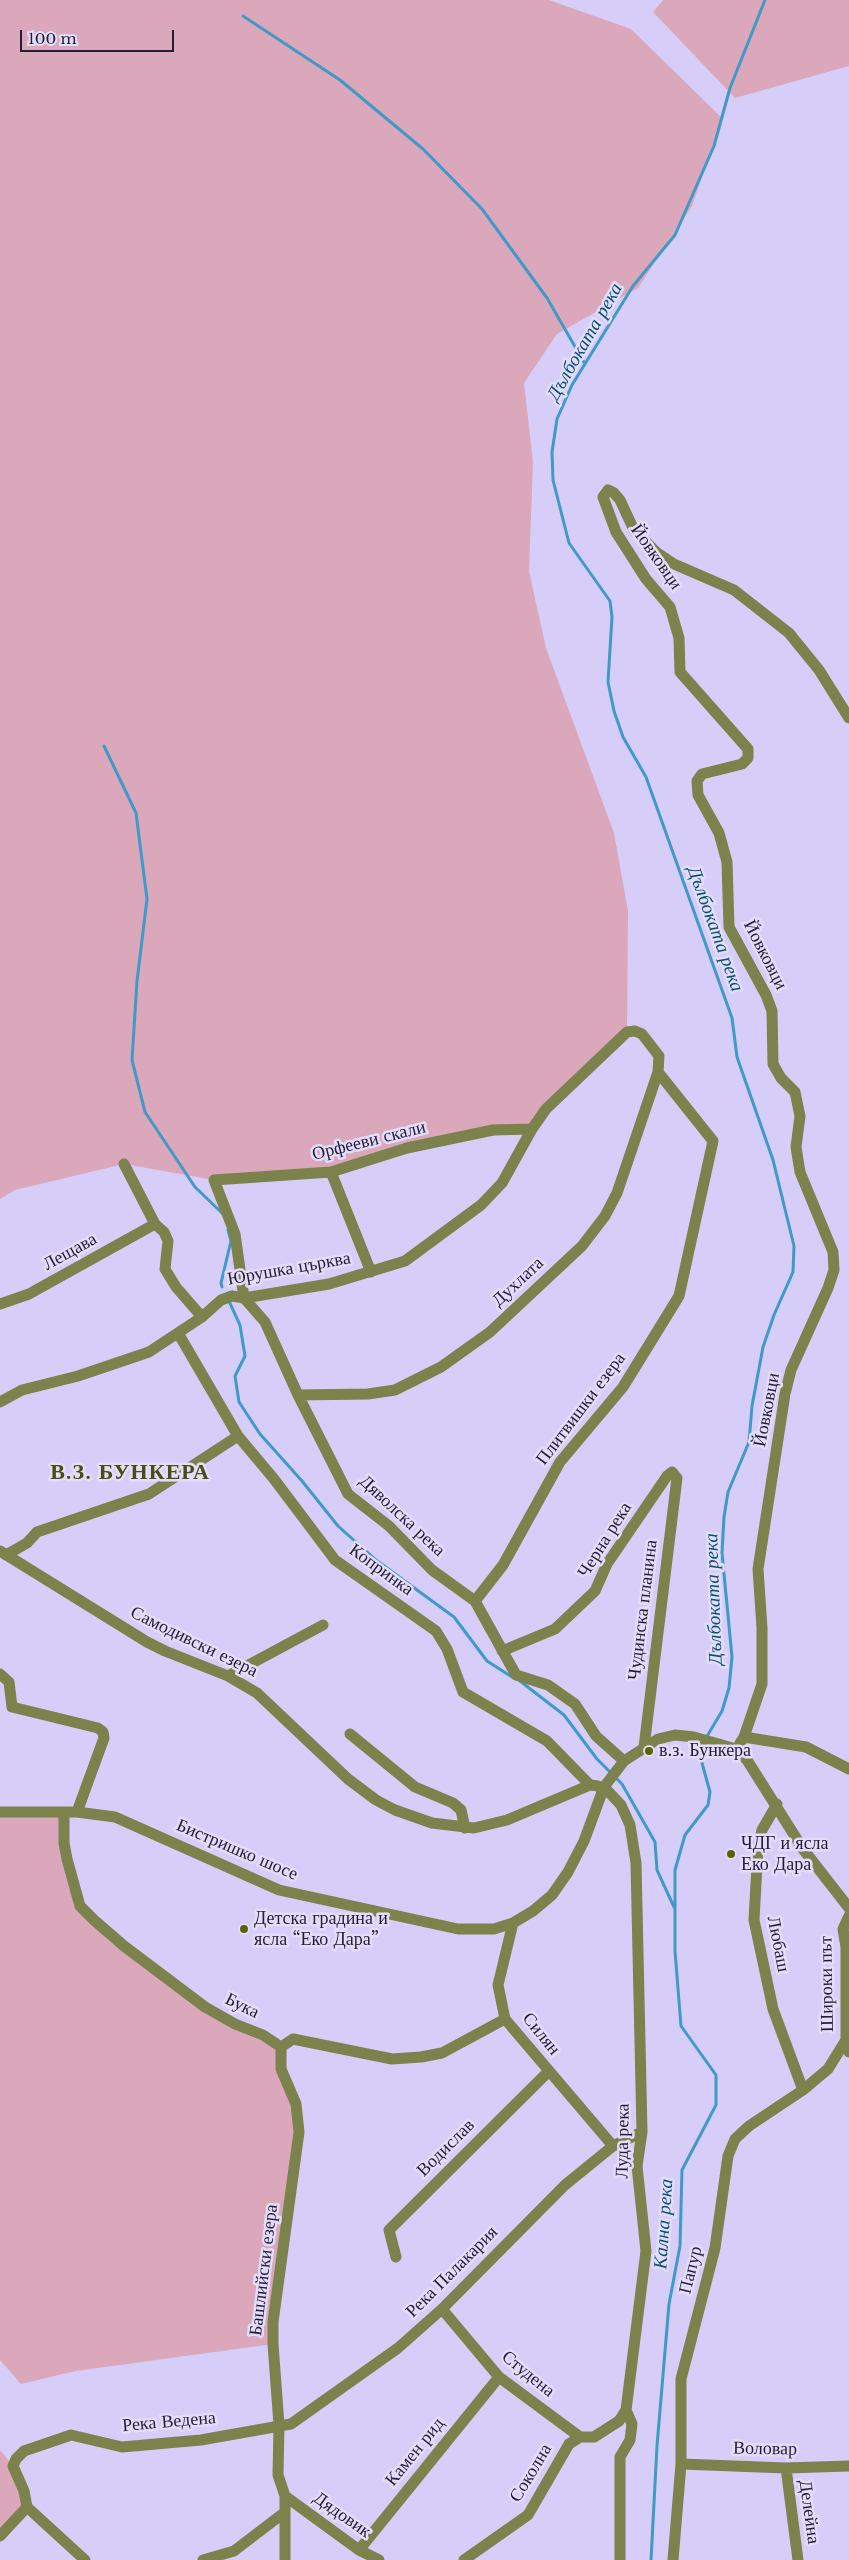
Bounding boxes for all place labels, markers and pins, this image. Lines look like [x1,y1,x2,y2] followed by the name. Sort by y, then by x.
[659,1740,751,1762] place label: в.з. Бункера
[643,1745,655,1757] marker: в.з. Бункера
[741,1833,829,1876] place label: ЧДГ и ясла Еко Дара
[725,1848,737,1860] marker: ЧДГ и ясла Еко Дара
[254,1908,388,1950] place label: Детска градина и ясла “Еко Дара”
[238,1923,250,1935] marker: Детска градина и ясла “Еко Дара”

